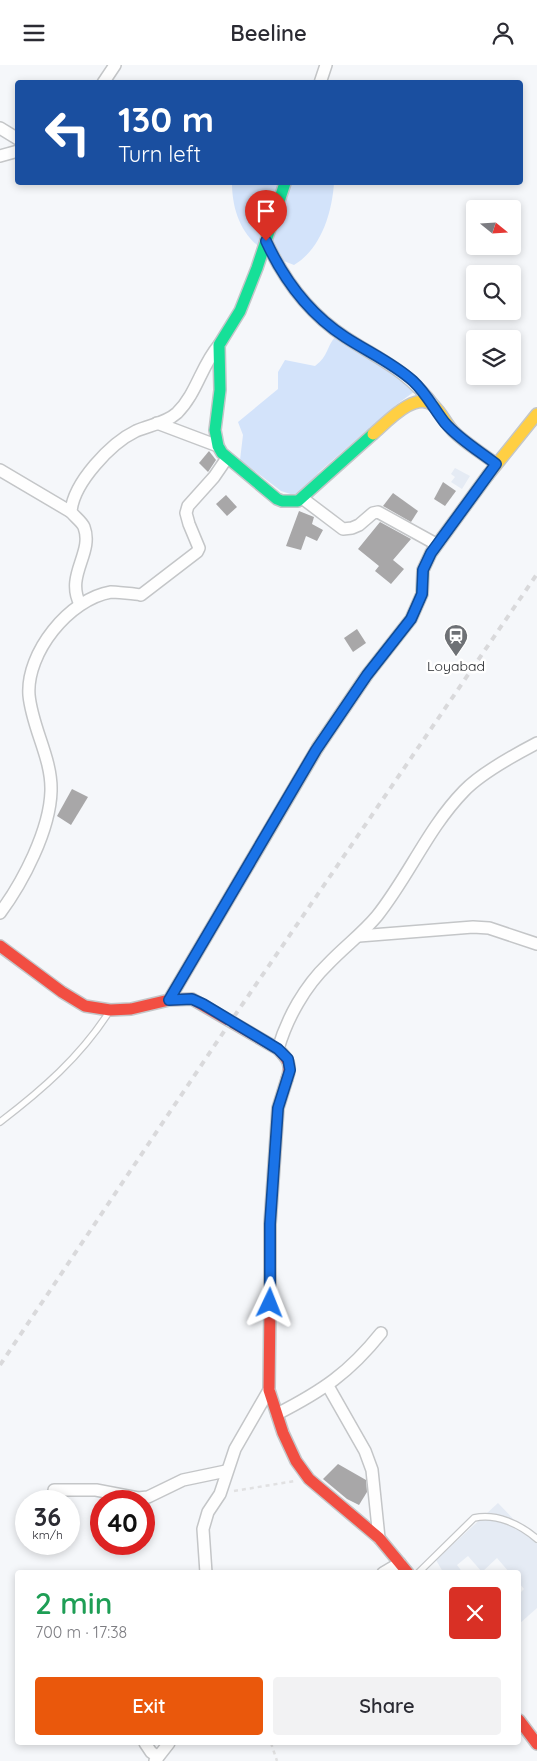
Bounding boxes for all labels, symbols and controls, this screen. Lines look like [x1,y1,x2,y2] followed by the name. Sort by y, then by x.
[20,19,48,47] icon: menu
[230,19,307,47] text: Beeline
[489,19,517,47] icon: person
[118,97,214,141] text: 130 m
[35,100,100,165] icon: left
[118,140,201,168] text: Turn left
[245,190,287,241] pin
[252,197,280,225] icon: arrive
[466,200,521,255] north arrow
[466,200,521,385] map controls
[466,265,521,320] button: search
[466,330,521,385] button: layers
[443,623,469,657] station icon: Loyabad
[427,657,485,675] place label: Loyabad
[243,1276,295,1328] position arrow
[90,1490,155,1555] speed limit sign: 40
[34,1501,61,1532] text: 36
[32,1527,63,1542] text: km/h
[35,1584,112,1622] text: 2 min
[449,1587,501,1639] button: close
[35,1622,127,1642] text: 700 m · 17:38
[35,1677,263,1735] button: Exit
[273,1677,501,1735] button: Share

